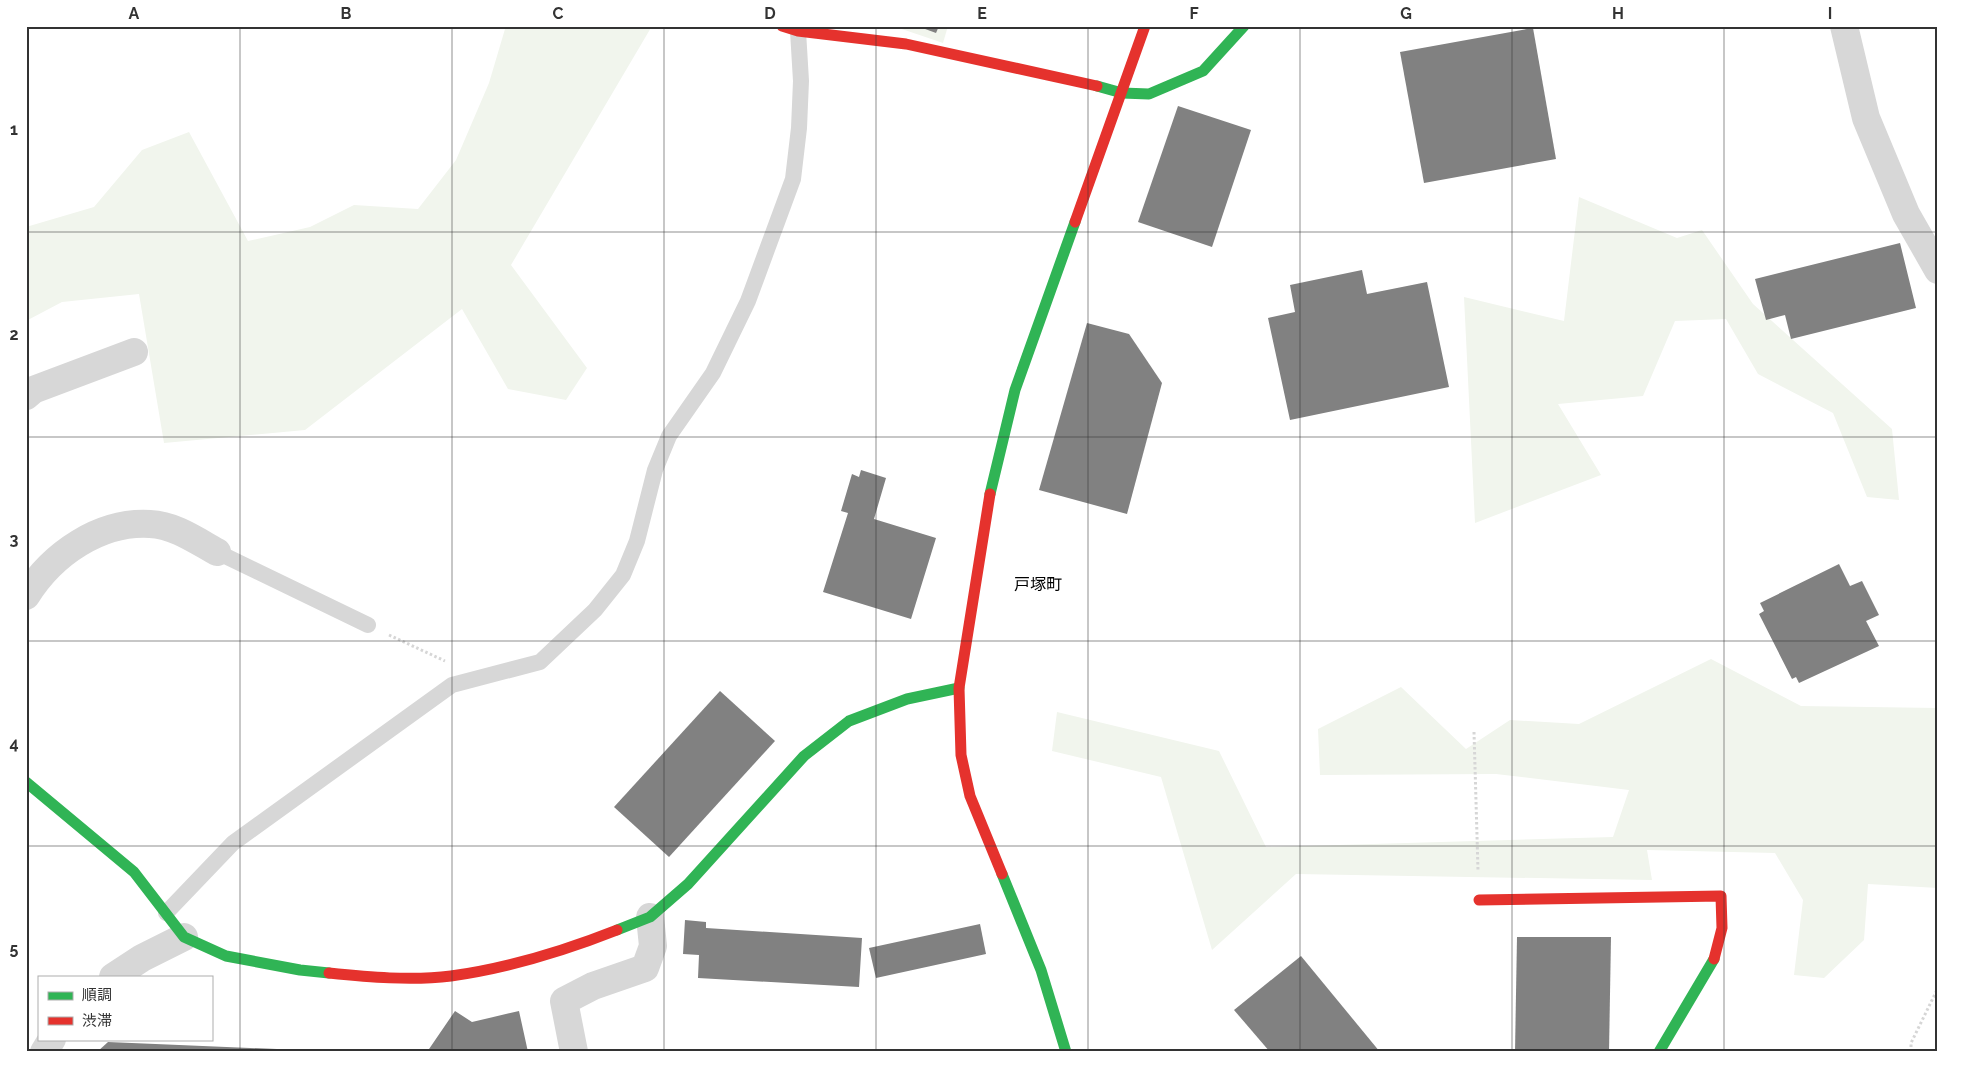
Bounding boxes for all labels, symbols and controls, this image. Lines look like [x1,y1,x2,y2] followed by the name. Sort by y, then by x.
[129,4,140,23] text: A
[341,4,352,23] text: B
[553,4,564,23] text: C
[764,4,776,23] text: D
[977,4,987,23] text: E
[1189,4,1199,23] text: F
[1400,4,1412,23] text: G
[1612,4,1624,23] text: H
[1828,4,1832,23] text: I
[10,120,18,139] text: 1
[9,325,19,344] text: 2
[10,530,19,549] text: 3
[1014,575,1062,594] district label: 戸塚町
[9,734,19,753] text: 4
[10,939,19,958] text: 5
[38,976,212,1040] legend
[82,986,112,1004] text: 順調
[82,1012,112,1030] text: 渋滞

